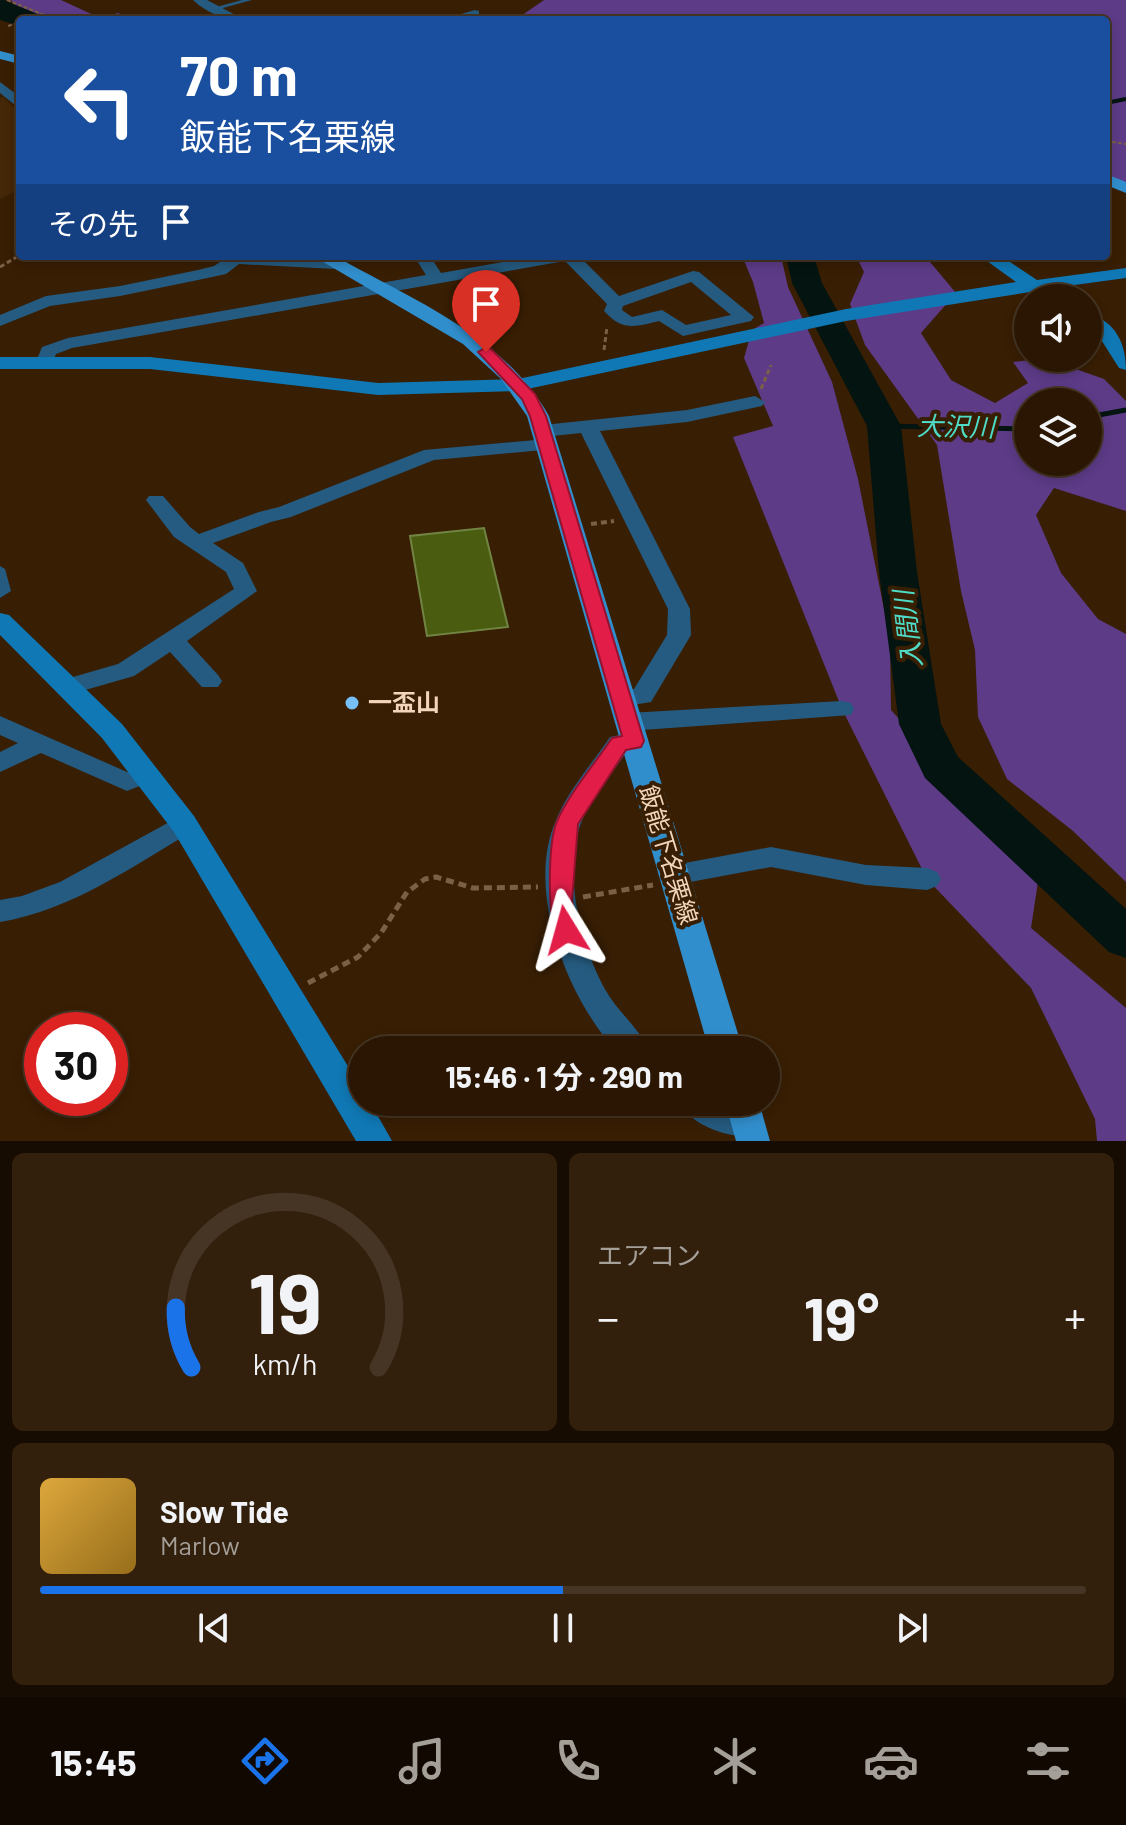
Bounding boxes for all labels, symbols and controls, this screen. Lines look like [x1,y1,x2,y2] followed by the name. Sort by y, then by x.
[180,40,298,107] text: 70 m
[48,48,152,152] icon: left
[180,114,396,157] text: 飯能下名栗線
[154,200,198,244] icon: arrive
[48,205,138,241] text: その先
[452,270,520,352] pin
[464,282,508,326] icon: arrive
[1014,284,1102,476] map controls
[1014,284,1102,372] button: sound
[1014,388,1102,476] button: layers
[917,409,998,442] water label: 大沢川
[886,586,927,670] water label: 入間川
[368,687,440,716] place label: 一盃山
[343,694,361,712] marker: 一盃山
[635,781,704,928] street label: 飯能下名栗線
[524,888,608,972] position arrow
[24,1012,128,1116] speed limit sign: 30
[445,1058,683,1094] text: 15:46 · 1 分 · 290 m
[597,1239,701,1270] text: エアコン
[248,1251,321,1351] text: 19
[804,1281,879,1353] text: 19°
[597,1290,619,1343] text: −
[1064,1290,1086,1343] text: +
[252,1346,317,1381] text: km/h
[160,1493,289,1529] text: Slow Tide
[160,1529,240,1560] text: Marlow
[192,1606,236,1650] icon: previous
[541,1606,585,1650] icon: pause
[890,1606,934,1650] icon: next
[237,1733,293,1789] icon: directions
[394,1733,450,1789] icon: music
[550,1733,606,1789] icon: phone
[707,1733,763,1789] icon: climate
[863,1733,919,1789] icon: car
[1020,1733,1076,1789] icon: filters
[50,1740,137,1783] text: 15:45

